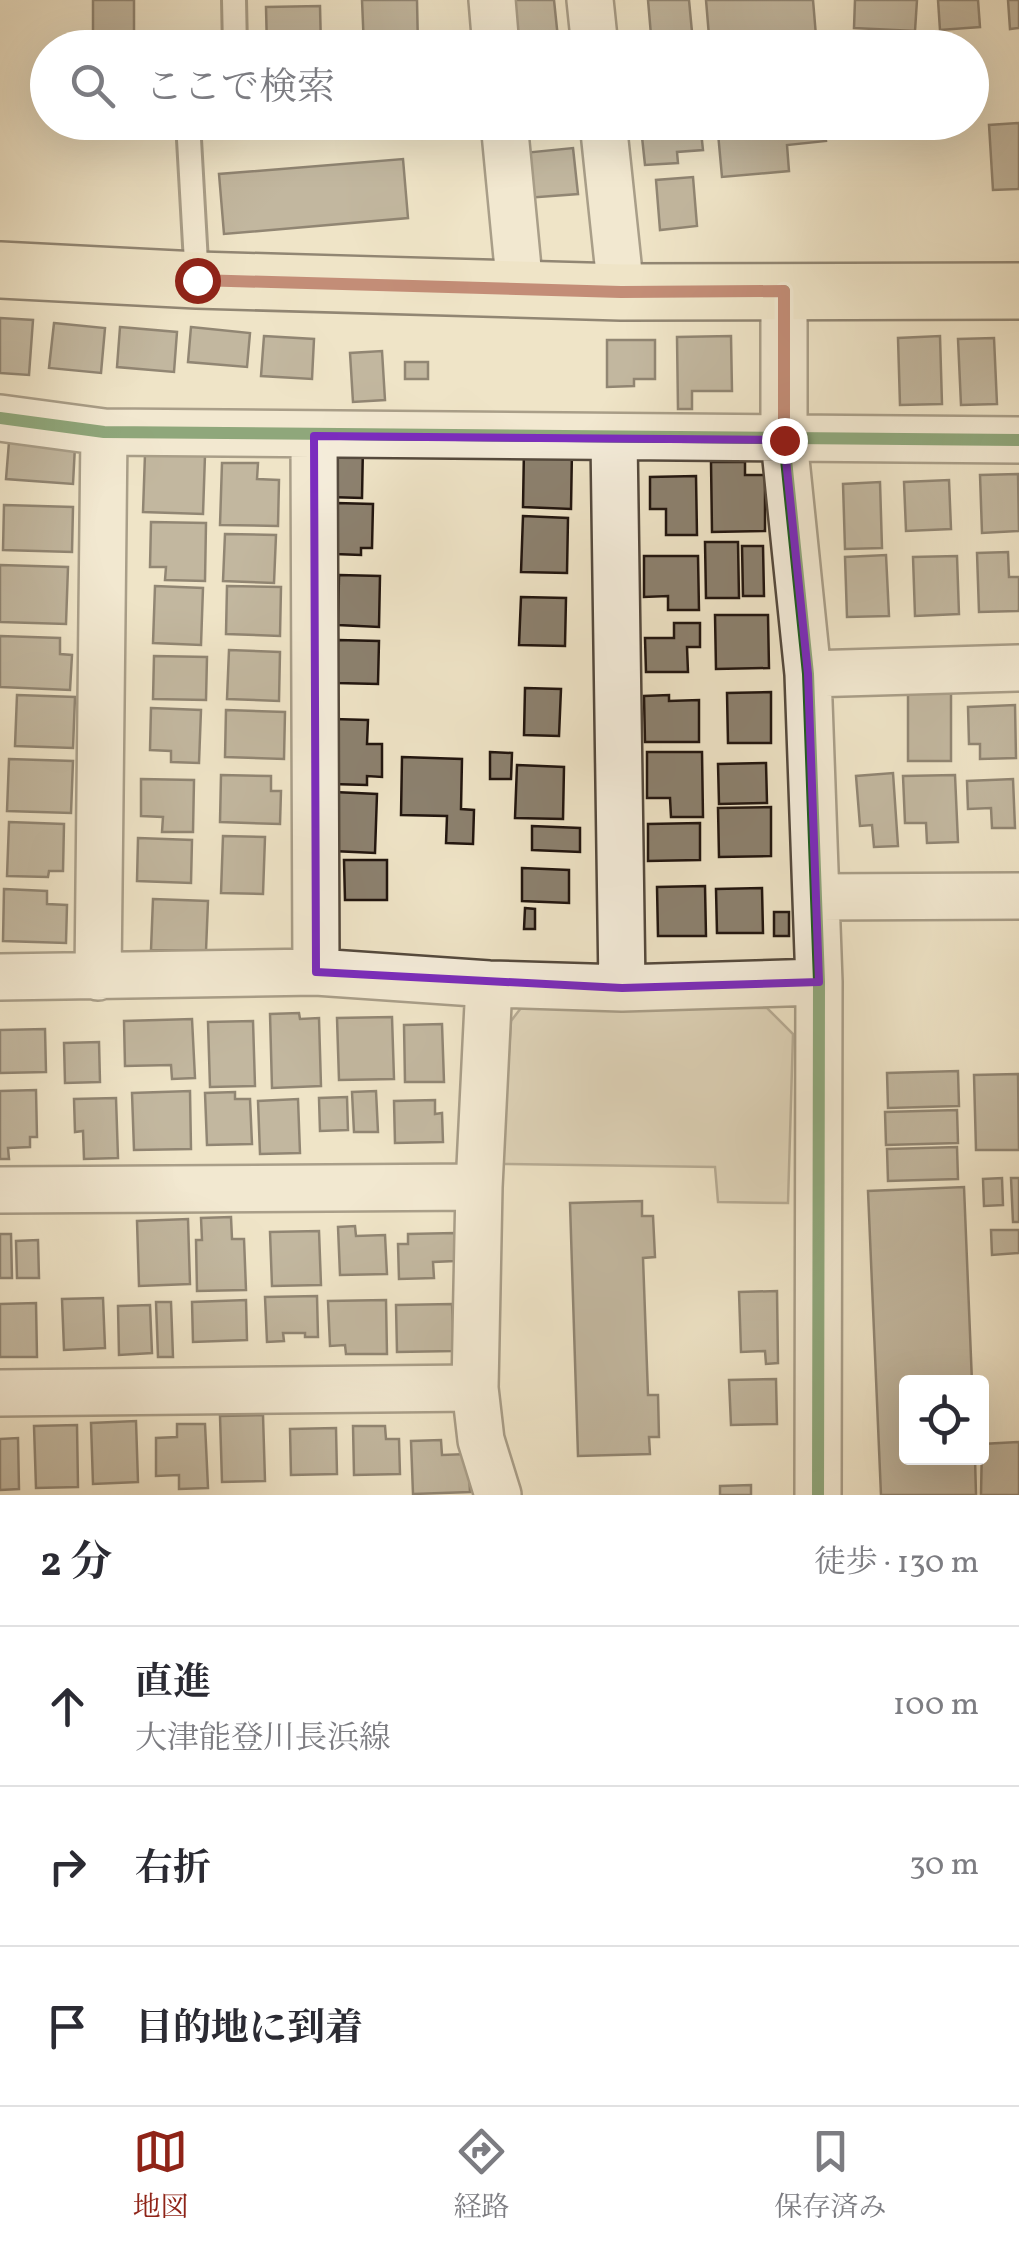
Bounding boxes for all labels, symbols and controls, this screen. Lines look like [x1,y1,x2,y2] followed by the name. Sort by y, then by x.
[30,30,989,140] search box
[65,58,120,113] icon: search
[145,63,335,116] text: ここで検索
[175,258,221,304] route start
[762,418,808,464] route end
[899,1375,989,1465] map controls
[899,1375,989,1465] button: locate
[40,1535,112,1594] text: 2 分
[814,1542,979,1586] text: 徒歩 · 130 m
[135,1658,211,1711] text: 直進
[40,1679,95,1734] icon: ahead
[893,1684,979,1728] text: 100 m
[135,1718,391,1762] text: 大津能登川長浜線
[40,1839,95,1894] icon: right
[135,1844,211,1897] text: 右折
[909,1844,979,1888] text: 30 m
[40,1999,95,2054] icon: arrive
[135,2004,363,2057] text: 目的地に到着
[132,2124,189,2228] tab: 地図
[453,2124,510,2228] tab: 経路
[774,2124,887,2228] tab: 保存済み

